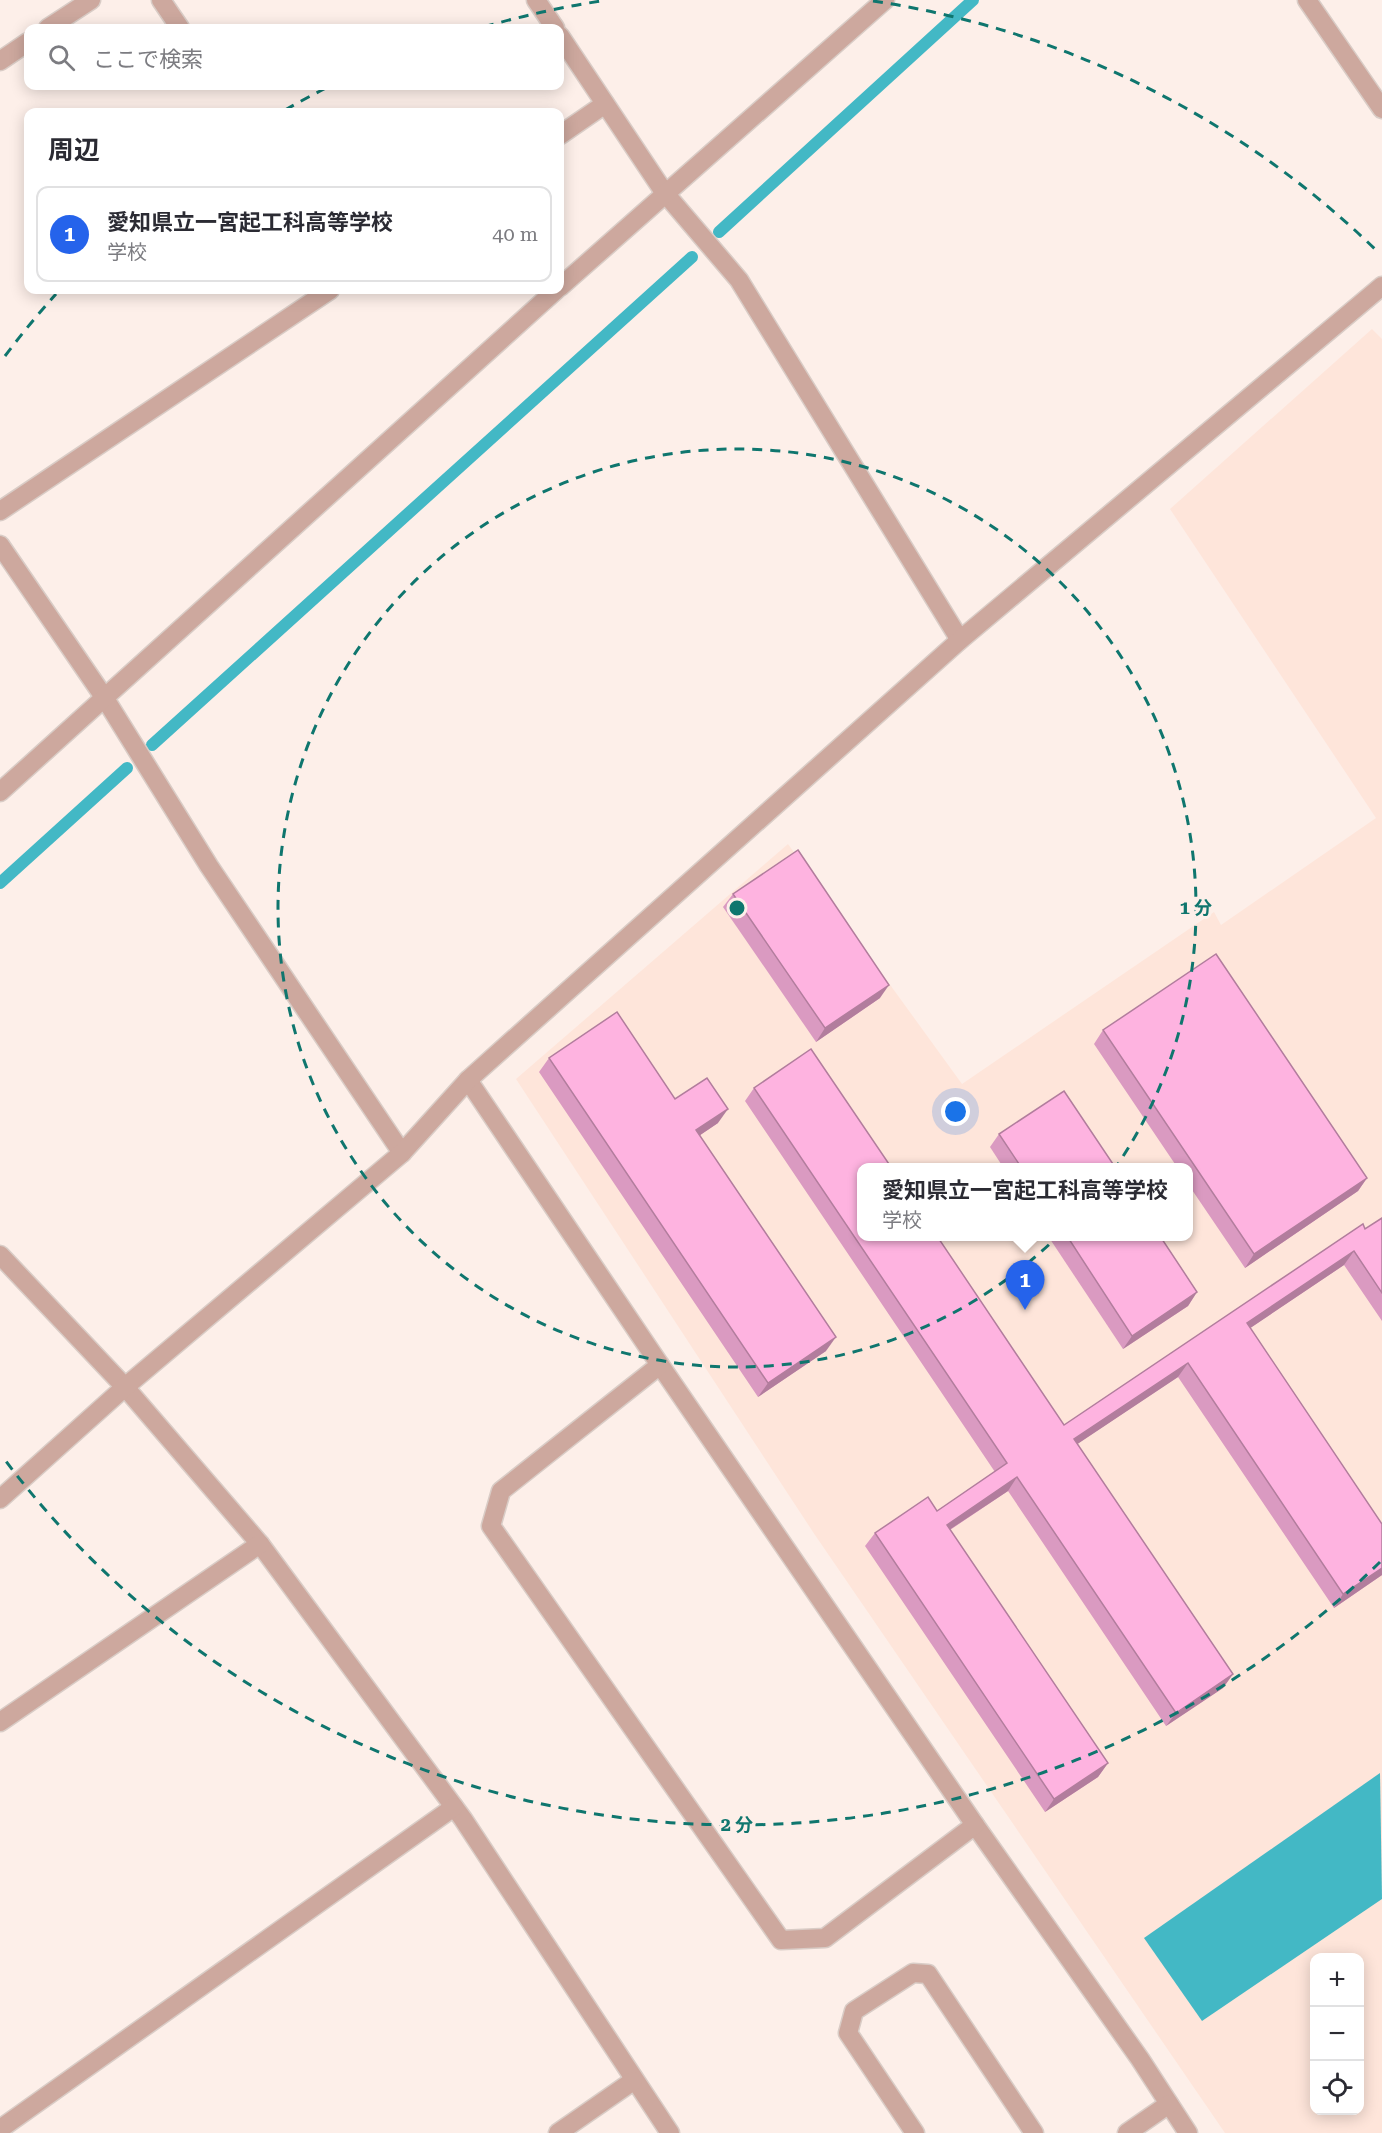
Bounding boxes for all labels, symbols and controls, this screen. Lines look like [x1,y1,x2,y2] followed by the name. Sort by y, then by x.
[24,24,564,90] search box
[45,41,78,74] icon: search
[93,47,203,72] text: ここで検索
[48,135,100,165] text: 周辺
[107,210,393,235] text: 愛知県立一宮起工科高等学校
[64,222,75,246] text: 1
[492,222,538,246] text: 40 m
[107,240,147,264] text: 学校
[1180,897,1212,918] text: 1 分
[727,898,747,918] centre of rings
[941,1097,970,1126] your location
[857,1163,1193,1241] popup
[882,1178,1168,1203] text: 愛知県立一宮起工科高等学校
[882,1208,922,1232] text: 学校
[1006,1260,1044,1310] pin: 1
[721,1814,753,1835] text: 2 分
[1310,1953,1364,2115] map controls
[1310,1953,1364,2007] button: +
[1310,2007,1364,2061] button: −
[1310,2061,1364,2115] button: locate

